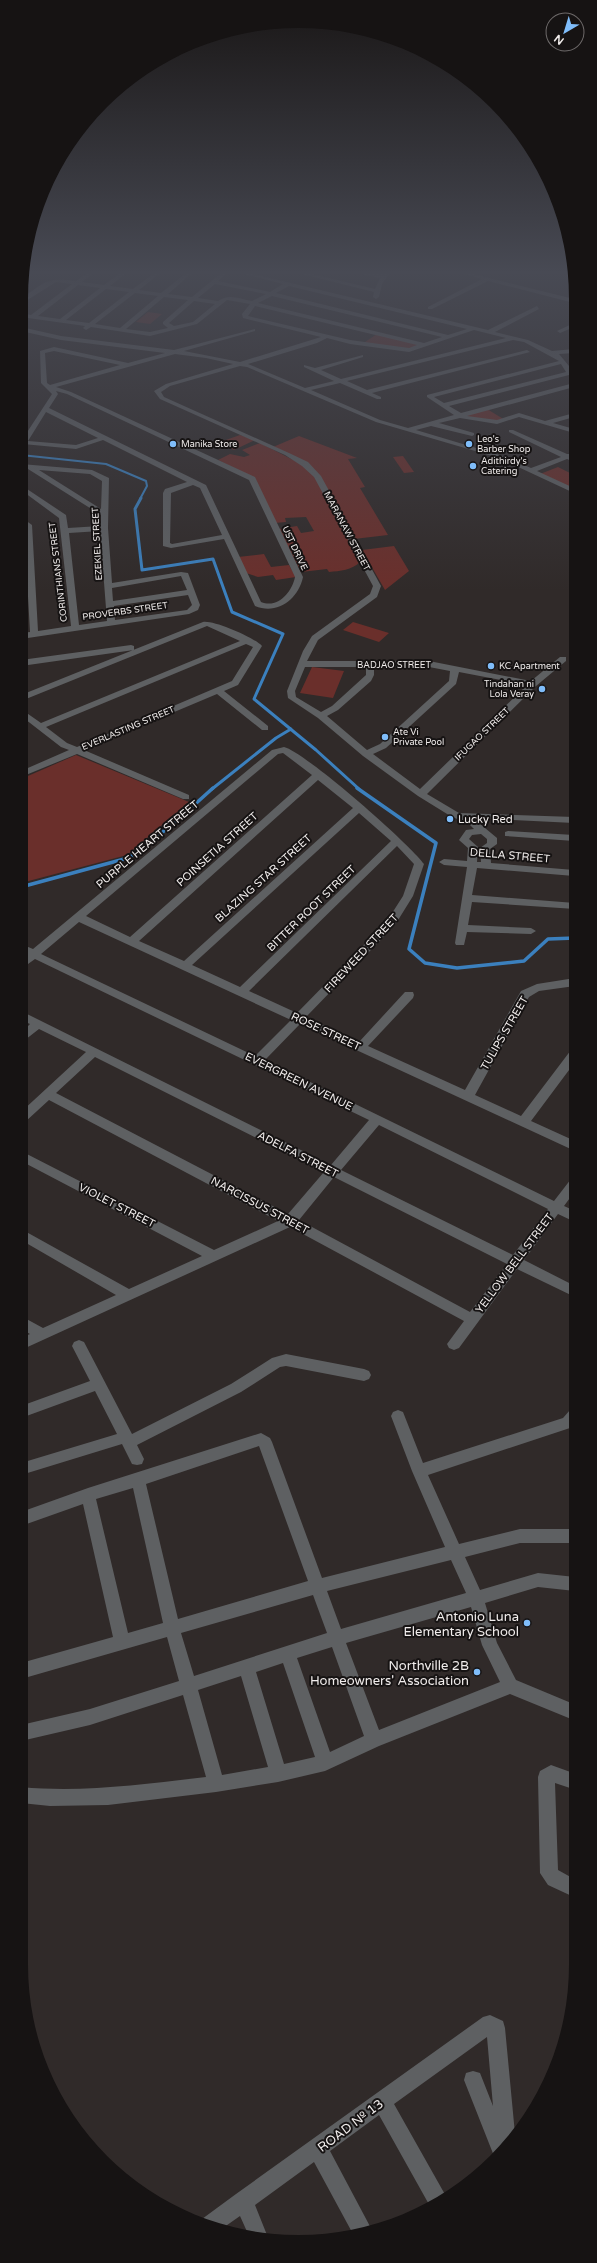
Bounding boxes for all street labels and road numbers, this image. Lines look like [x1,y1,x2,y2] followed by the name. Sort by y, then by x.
[321,490,372,573] street label: MARANAW STREET
[90,507,105,581] street label: EZEKIEL STREET
[47,521,70,622] street label: CORINTHIANS STREET
[280,524,310,572] street label: UST DRIVE
[82,600,169,623] street label: PROVERBS STREET
[357,660,432,671] street label: BADJAO STREET
[80,704,177,753] street label: EVERLASTING STREET
[453,705,512,763] street label: IFUGAO STREET
[93,798,201,891] street label: PURPLE HEART STREET
[174,809,261,889] street label: POINSETIA STREET
[213,832,314,925] street label: BLAZING STAR STREET
[469,846,551,866] street label: DELLA STREET
[264,862,359,954] street label: BITTER ROOT STREET
[322,911,401,995] street label: FIREWEED STREET
[478,994,531,1073] street label: TULIPS STREET
[289,1010,363,1053] street label: ROSE STREET
[243,1050,355,1113] street label: EVERGREEN AVENUE
[255,1129,340,1180] street label: ADELFA STREET
[209,1174,311,1237] street label: NARCISSUS STREET
[76,1181,158,1230] street label: VIOLET STREET
[473,1211,556,1316] street label: YELLOW BELL STREET
[315,2096,387,2156] street label: ROAD № 13

